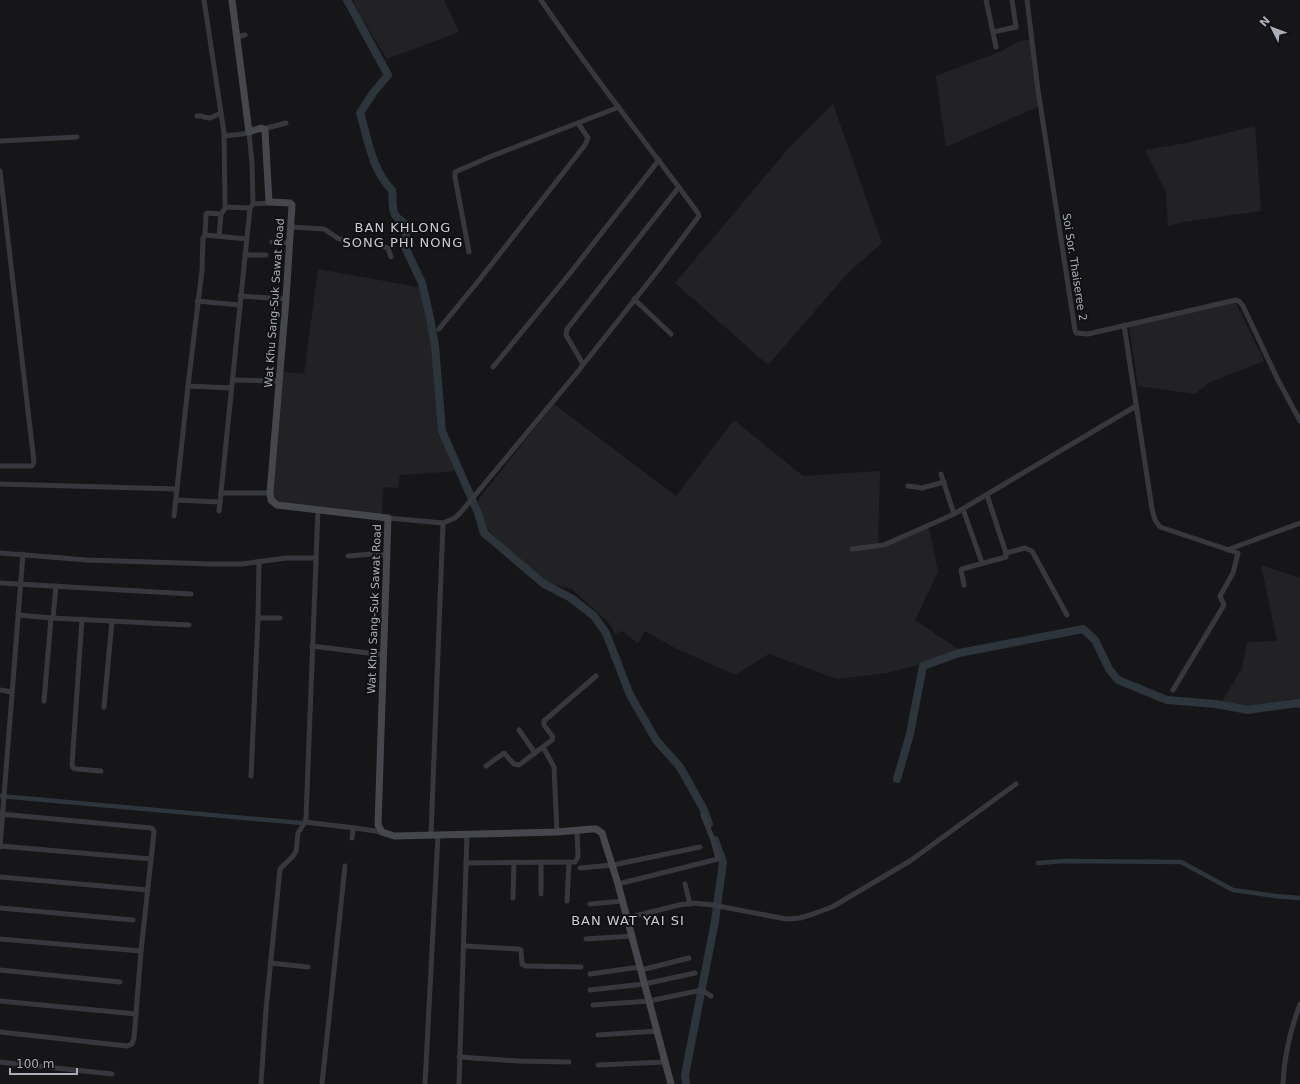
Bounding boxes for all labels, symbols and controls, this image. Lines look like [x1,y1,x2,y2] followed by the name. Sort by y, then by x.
[1252,8,1292,48] north arrow
[1257,14,1273,29] text: N
[1060,212,1089,322] street label: Soi Sor. Thaiseree 2
[262,218,287,388] street label: Wat Khu Sang-Suk Sawat Road
[343,220,463,250] district label: BAN KHLONG SONG PHI NONG
[365,524,384,694] street label: Wat Khu Sang-Suk Sawat Road
[571,913,685,928] district label: BAN WAT YAI SI
[10,1050,77,1076] scale bar
[16,1057,54,1071] text: 100 m

